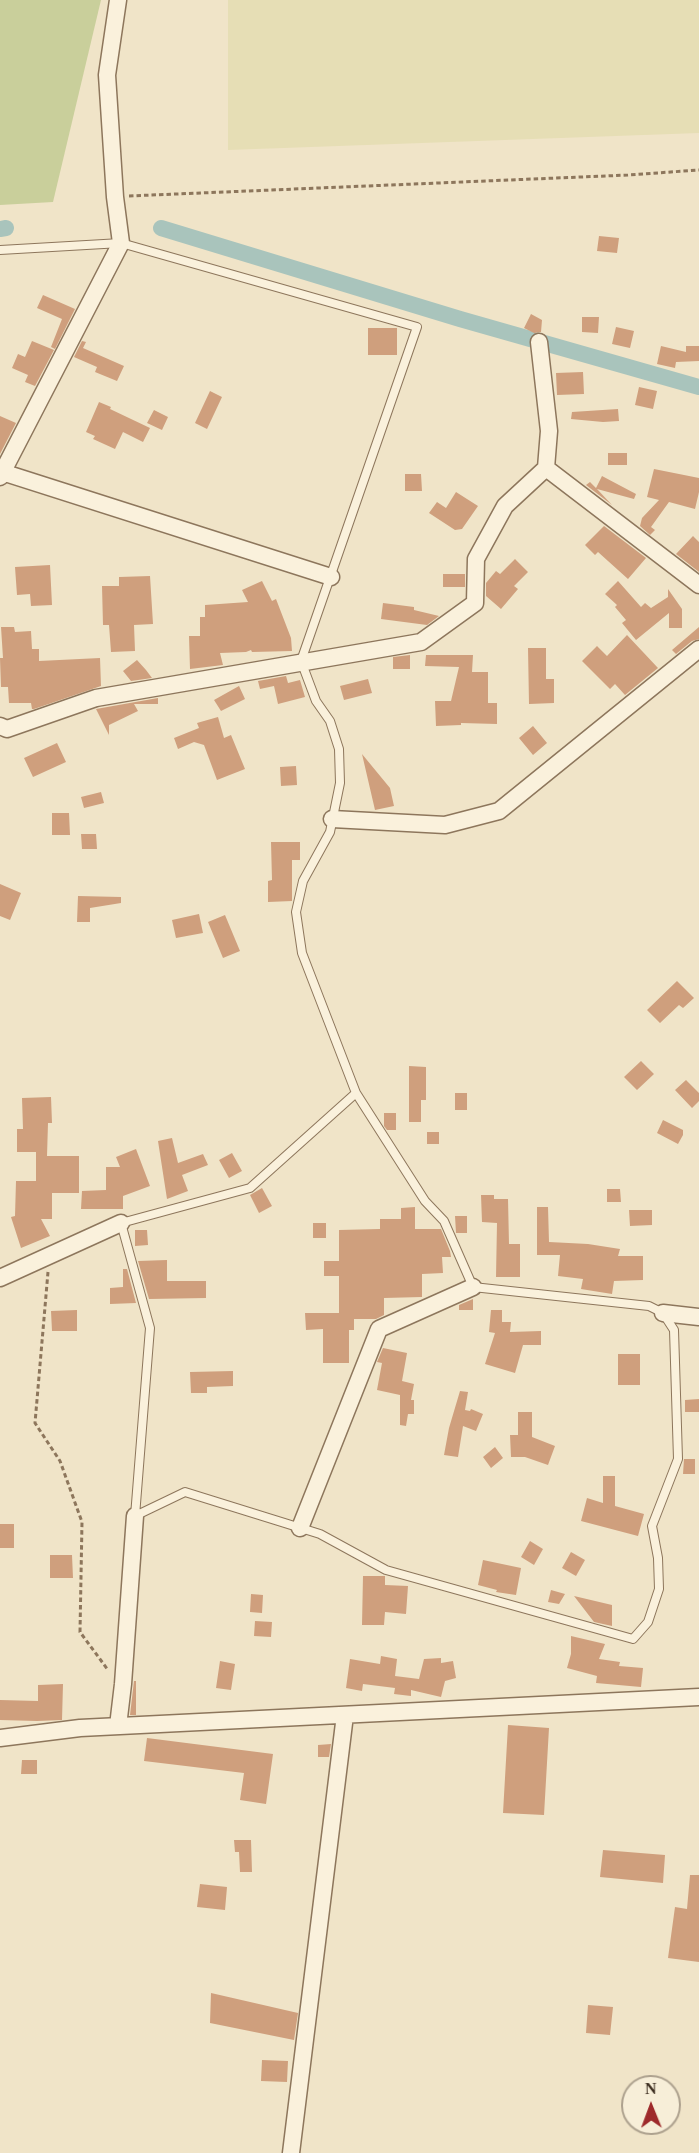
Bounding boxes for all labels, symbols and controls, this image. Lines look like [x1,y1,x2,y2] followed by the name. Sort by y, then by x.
[621,2075,681,2135] north arrow
[645,2080,657,2097] text: N

